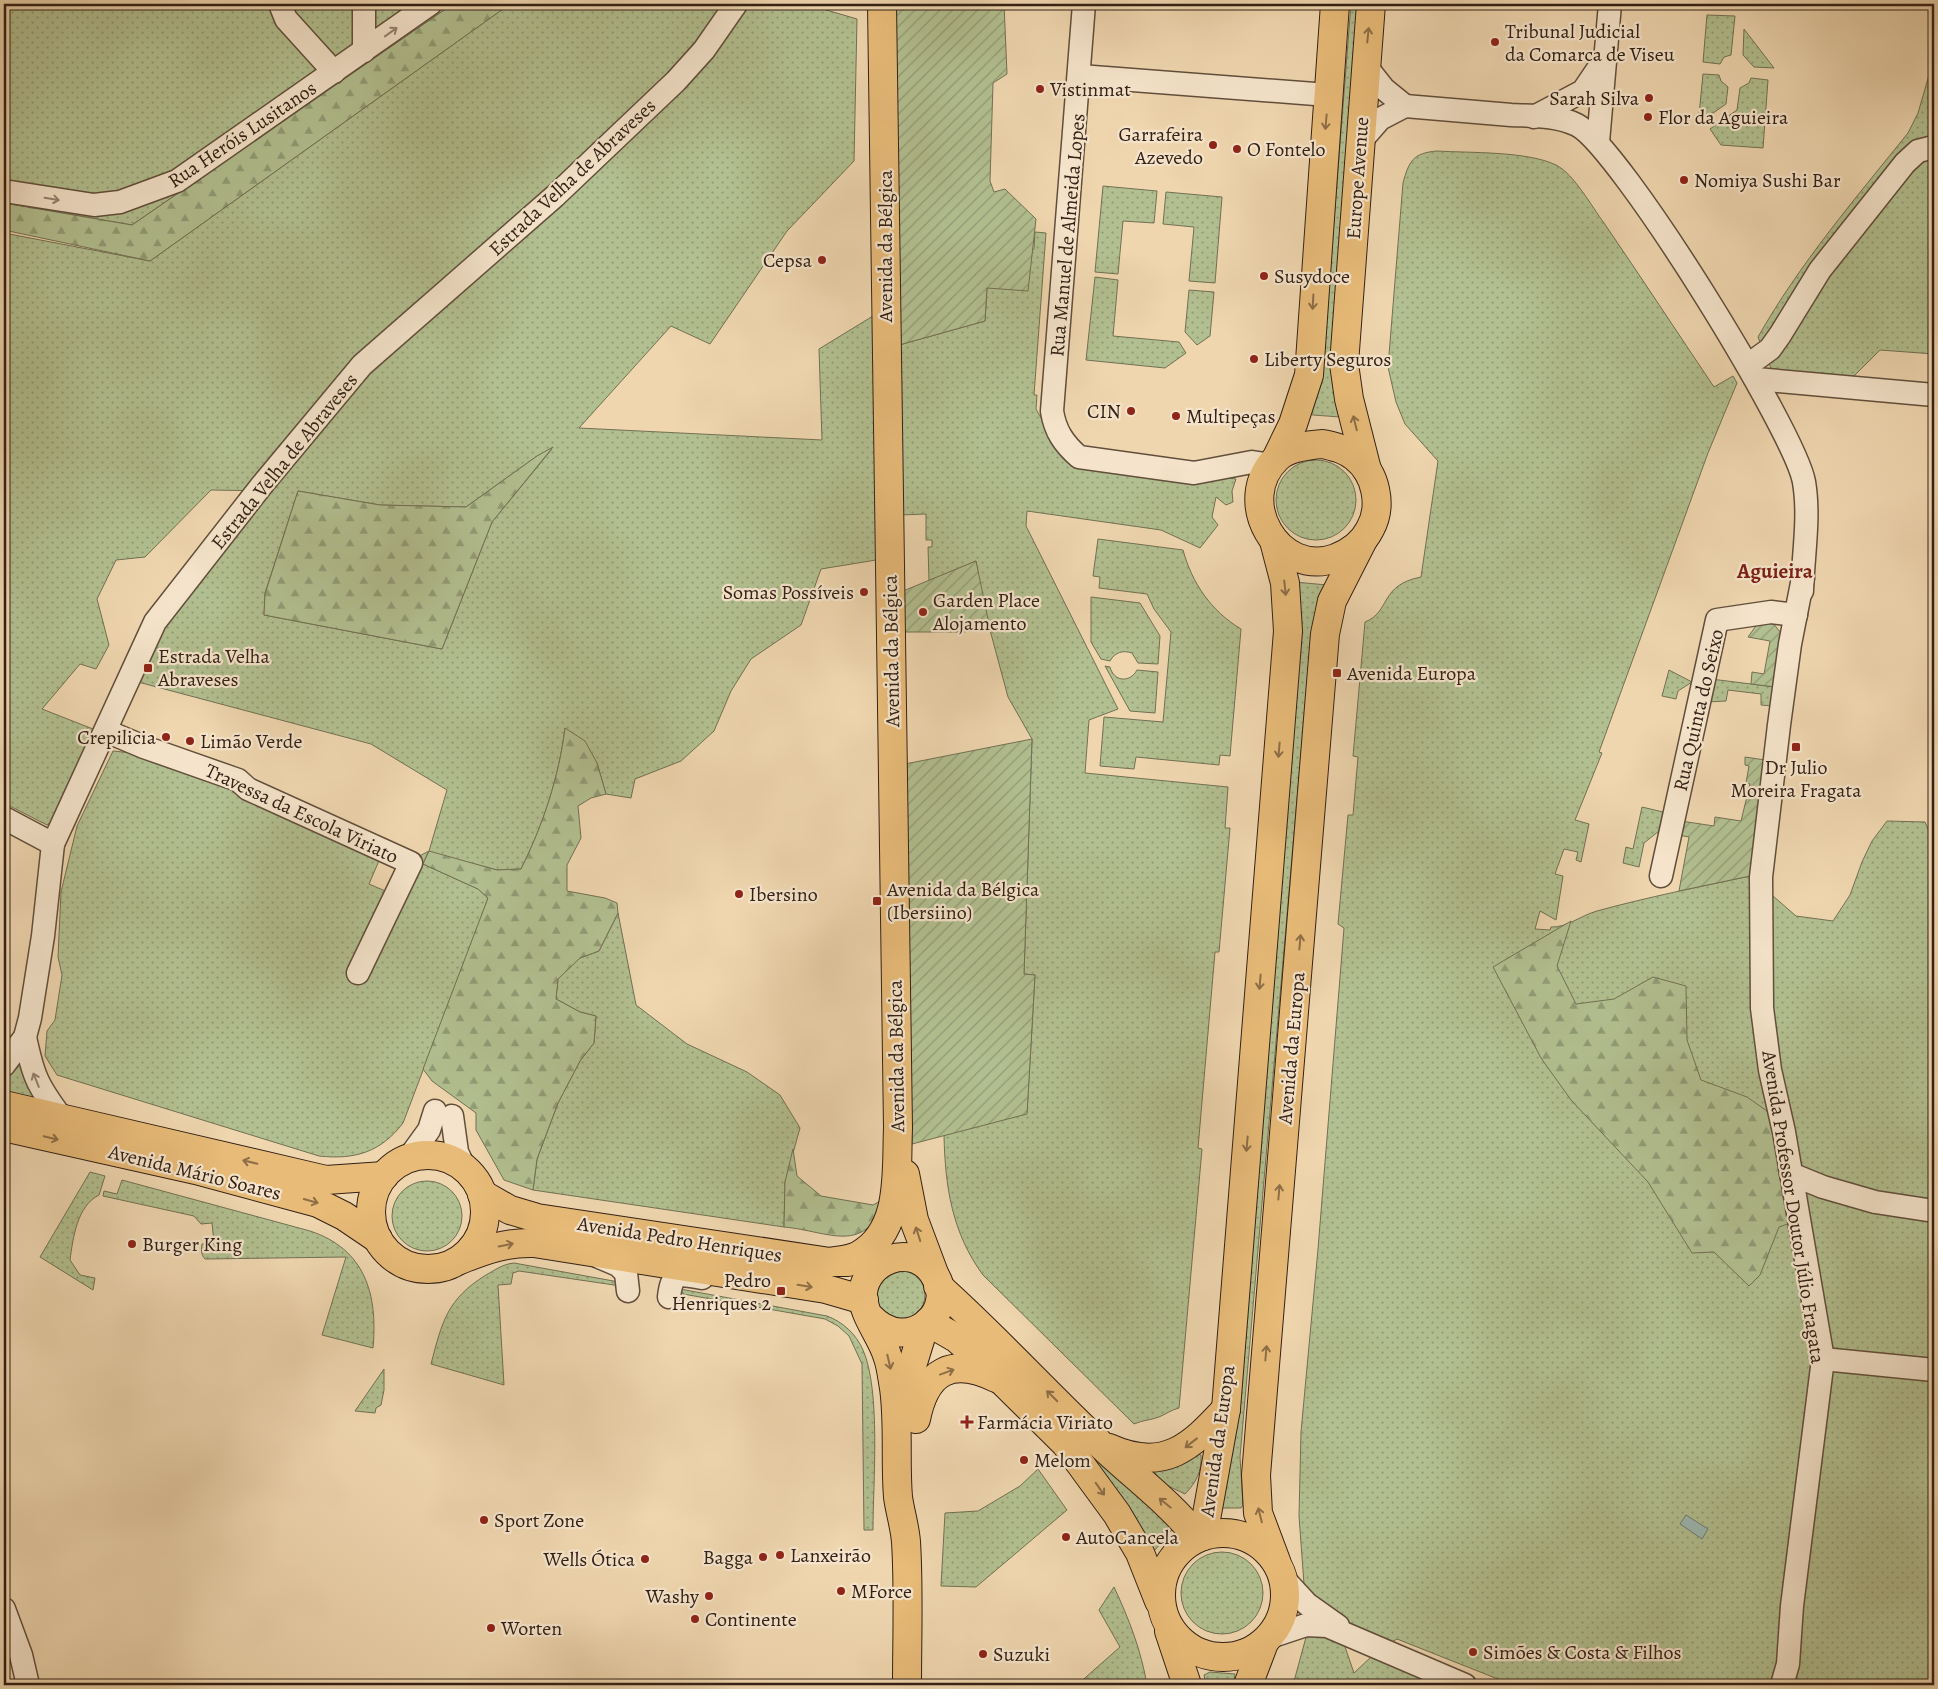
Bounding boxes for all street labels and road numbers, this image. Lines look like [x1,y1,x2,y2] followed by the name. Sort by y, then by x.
[163,75,322,194] street label: Rua Heróis Lusitanos
[483,93,662,262] street label: Estrada Velha de Abraveses
[1043,112,1092,358] street label: Rua Manuel de Almeida Lopes
[1340,116,1375,240] street label: Europe Avenue
[872,169,899,323] street label: Avenida da Bélgica
[205,367,364,555] street label: Estrada Velha de Abraveses
[877,574,906,728] street label: Avenida da Bélgica
[1667,626,1730,794] street label: Rua Quinta do Seixo
[201,757,403,870] street label: Travessa da Escola Viriato
[1271,970,1312,1126] street label: Avenida da Europa
[882,979,911,1133] street label: Avenida da Bélgica
[1755,1048,1832,1366] street label: Avenida Professor Doutor Júlio Fragata
[105,1138,284,1207] street label: Avenida Mário Soares
[575,1210,784,1269] street label: Avenida Pedro Henriques
[1193,1363,1242,1520] street label: Avenida da Europa

